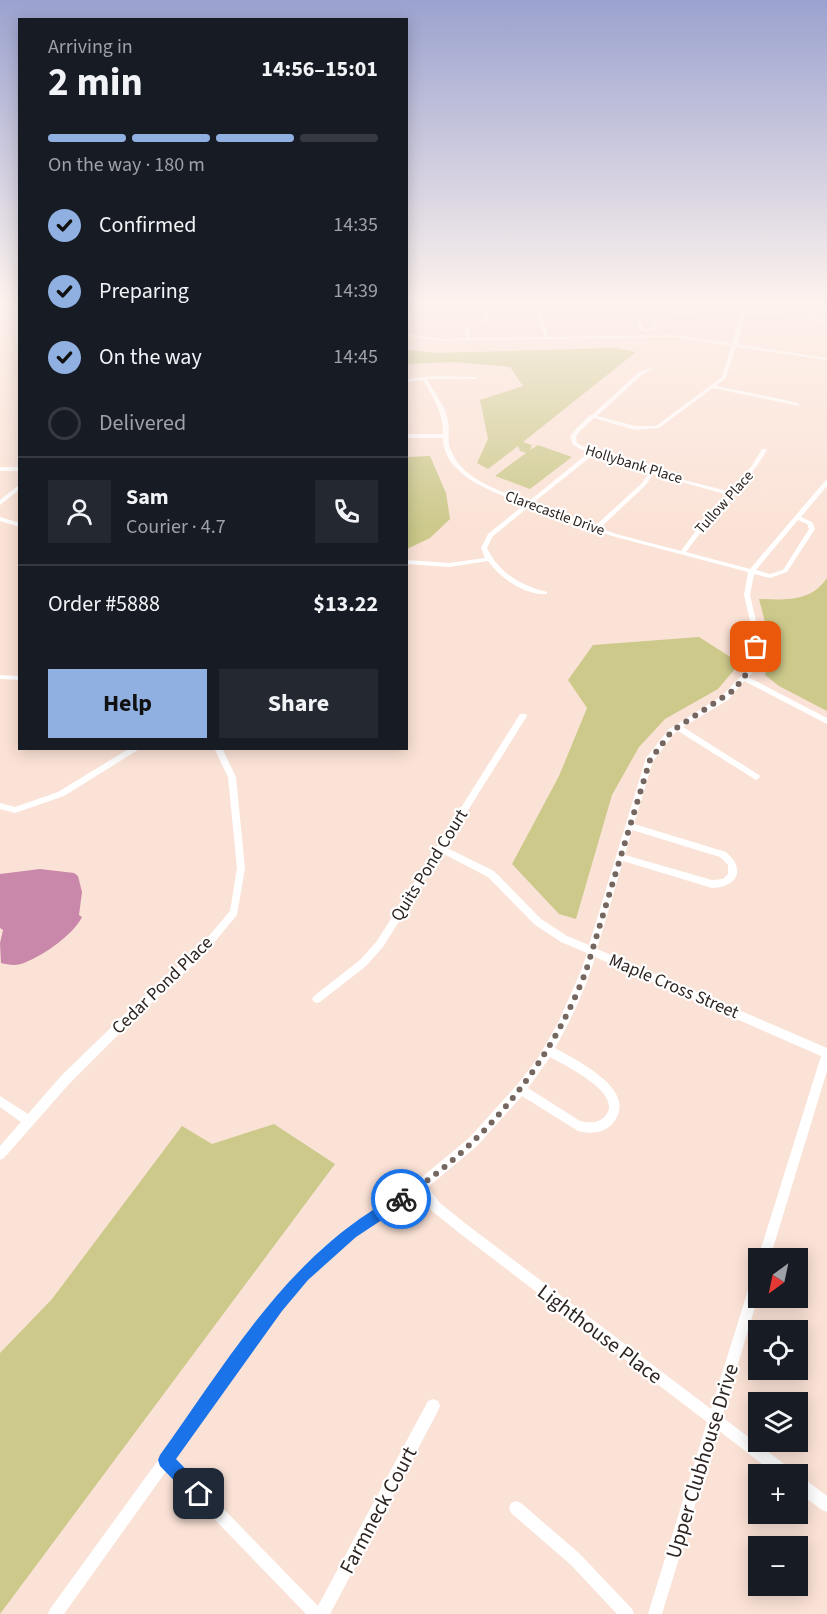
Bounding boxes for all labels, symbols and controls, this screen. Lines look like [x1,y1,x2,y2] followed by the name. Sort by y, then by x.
[48,33,133,61] text: Arriving in
[261,53,378,85] text: 14:56–15:01
[48,55,143,111] text: 2 min
[48,151,205,179] text: On the way · 180 m
[48,209,81,242] icon: check
[99,209,196,241] text: Confirmed
[333,211,378,239] text: 14:35
[48,275,81,308] icon: check
[99,275,189,307] text: Preparing
[333,277,378,305] text: 14:39
[48,341,81,374] icon: check
[99,341,202,373] text: On the way
[333,343,378,371] text: 14:45
[99,407,186,439] text: Delivered
[583,440,685,489] street label: Hollybank Place
[690,466,759,539] street label: Tullow Place
[48,480,111,543] button: person
[315,480,378,543] button: phone
[126,481,169,513] text: Sam
[502,486,608,541] street label: Clarecastle Drive
[126,513,226,541] text: Courier · 4.7
[48,588,160,620] text: Order #5888
[313,588,378,620] text: $13.22
[730,621,781,672] pin
[739,630,772,663] icon: bag
[48,669,207,738] button: Help
[219,669,378,738] button: Share
[385,804,474,926] street label: Quits Pond Court
[106,931,218,1040] street label: Cedar Pond Place
[605,948,743,1025] street label: Maple Cross Street
[371,1169,431,1229] courier
[385,1183,418,1216] icon: bike
[748,1248,808,1308] north arrow
[748,1248,808,1596] map controls
[531,1277,669,1391] street label: Lighthouse Place
[748,1320,808,1380] button: locate
[658,1360,746,1562] street label: Upper Clubhouse Drive
[748,1392,808,1452] button: layers
[332,1441,424,1579] street label: Farmneck Court
[748,1464,808,1524] button: +
[173,1468,224,1519] pin
[182,1477,215,1510] icon: home
[748,1536,808,1596] button: −

